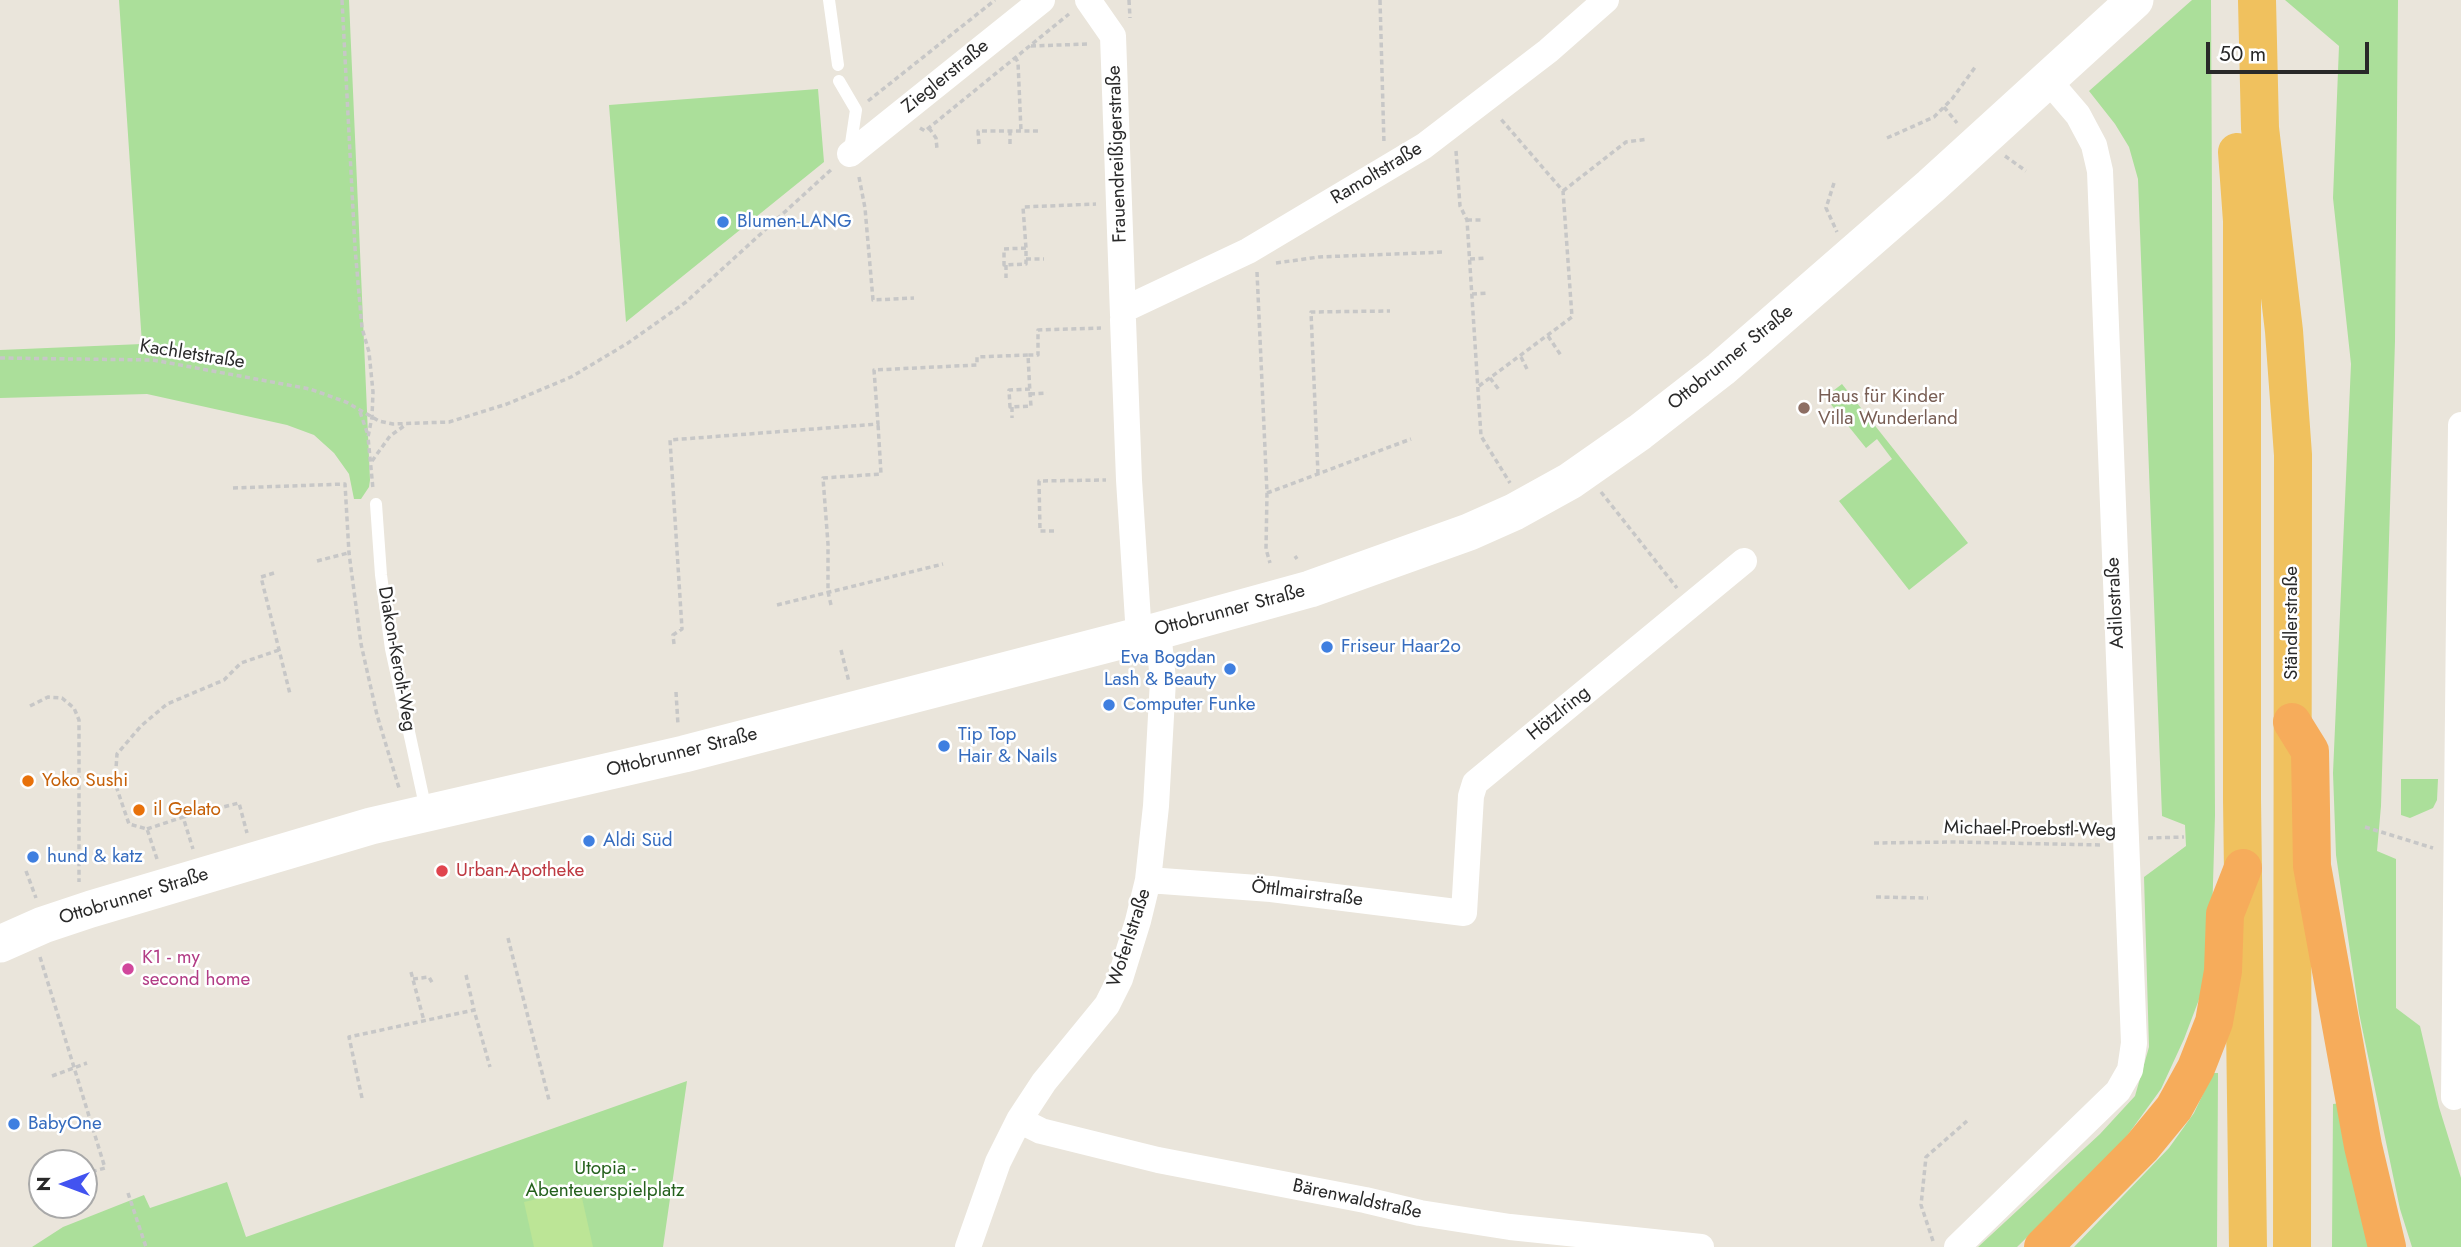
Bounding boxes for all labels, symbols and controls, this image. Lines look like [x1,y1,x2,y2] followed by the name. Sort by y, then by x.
[2209,28,2372,72] scale bar
[898,35,994,119] street label: Zieglerstraße
[2219,39,2266,69] text: 50 m
[1104,65,1132,243] street label: Frauendreißigerstraße
[1327,138,1427,210] street label: Ramoltstraße
[737,211,852,233] place label: Blumen-LANG
[715,214,731,230] marker: Blumen-LANG
[1664,300,1798,416] street label: Ottobrunner Straße
[138,335,246,375] street label: Kachletstraße
[1818,386,1958,430] place label: Haus für Kinder Villa Wunderland
[1796,400,1812,416] marker: Haus für Kinder Villa Wunderland
[2102,557,2130,649] street label: Adilostraße
[2281,566,2303,680] street label: Ständlerstraße
[1152,580,1308,642] street label: Ottobrunner Straße
[372,585,420,733] street label: Diakon-Kerolt-Weg
[1341,636,1461,658] place label: Friseur Haar2o
[1319,639,1335,655] marker: Friseur Haar2o
[1104,647,1216,691] place label: Eva Bogdan Lash & Beauty
[1222,661,1238,677] marker: Eva Bogdan Lash & Beauty
[1523,682,1595,746] street label: Hötzlring
[1123,694,1256,716] place label: Computer Funke
[1101,697,1117,713] marker: Computer Funke
[604,723,760,783] street label: Ottobrunner Straße
[958,724,1057,768] place label: Tip Top Hair & Nails
[936,738,952,754] marker: Tip Top Hair & Nails
[42,770,128,792] place label: Yoko Sushi
[20,773,36,789] marker: Yoko Sushi
[153,799,221,821] place label: il Gelato
[131,802,147,818] marker: il Gelato
[1944,817,2116,843] street label: Michael-Proebstl-Weg
[603,830,673,852] place label: Aldi Süd
[581,833,597,849] marker: Aldi Süd
[47,846,143,868] place label: hund & katz
[25,849,41,865] marker: hund & katz
[456,860,584,882] place label: Urban-Apotheke
[57,863,211,931] street label: Ottobrunner Straße
[434,863,450,879] marker: Urban-Apotheke
[1250,876,1364,912] street label: Öttlmairstraße
[1103,886,1157,990] street label: Woferlstraße
[142,947,250,991] place label: K1 - my second home
[120,961,136,977] marker: K1 - my second home
[28,1113,102,1135] place label: BabyOne
[6,1116,22,1132] marker: BabyOne
[28,1149,98,1219] north arrow
[526,1158,684,1202] park label: Utopia - Abenteuerspielplatz
[1290,1175,1424,1225] street label: Bärenwaldstraße
[30,1176,57,1192] text: N

